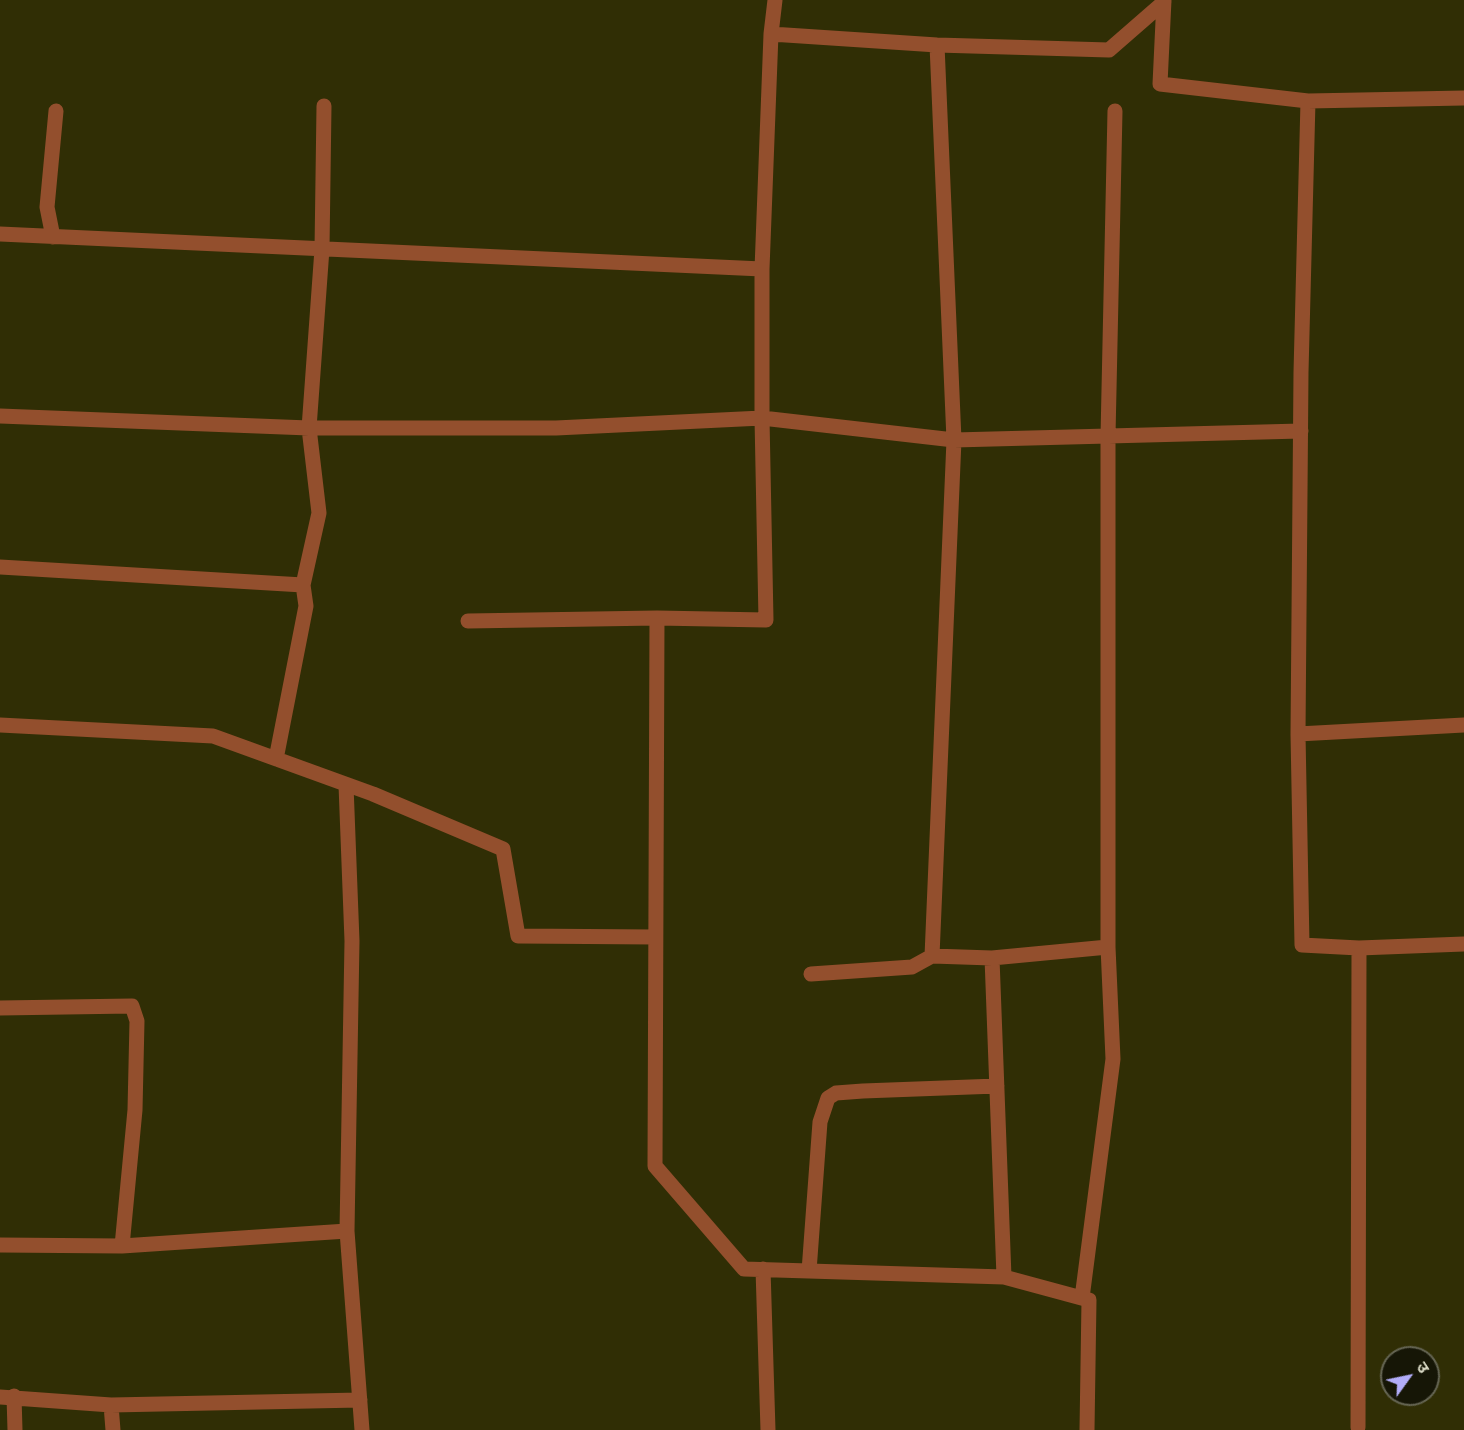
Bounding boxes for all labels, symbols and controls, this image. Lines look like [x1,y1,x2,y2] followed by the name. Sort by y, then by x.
[1380,1346,1440,1406] north arrow
[1412,1358,1434,1377] text: उ

